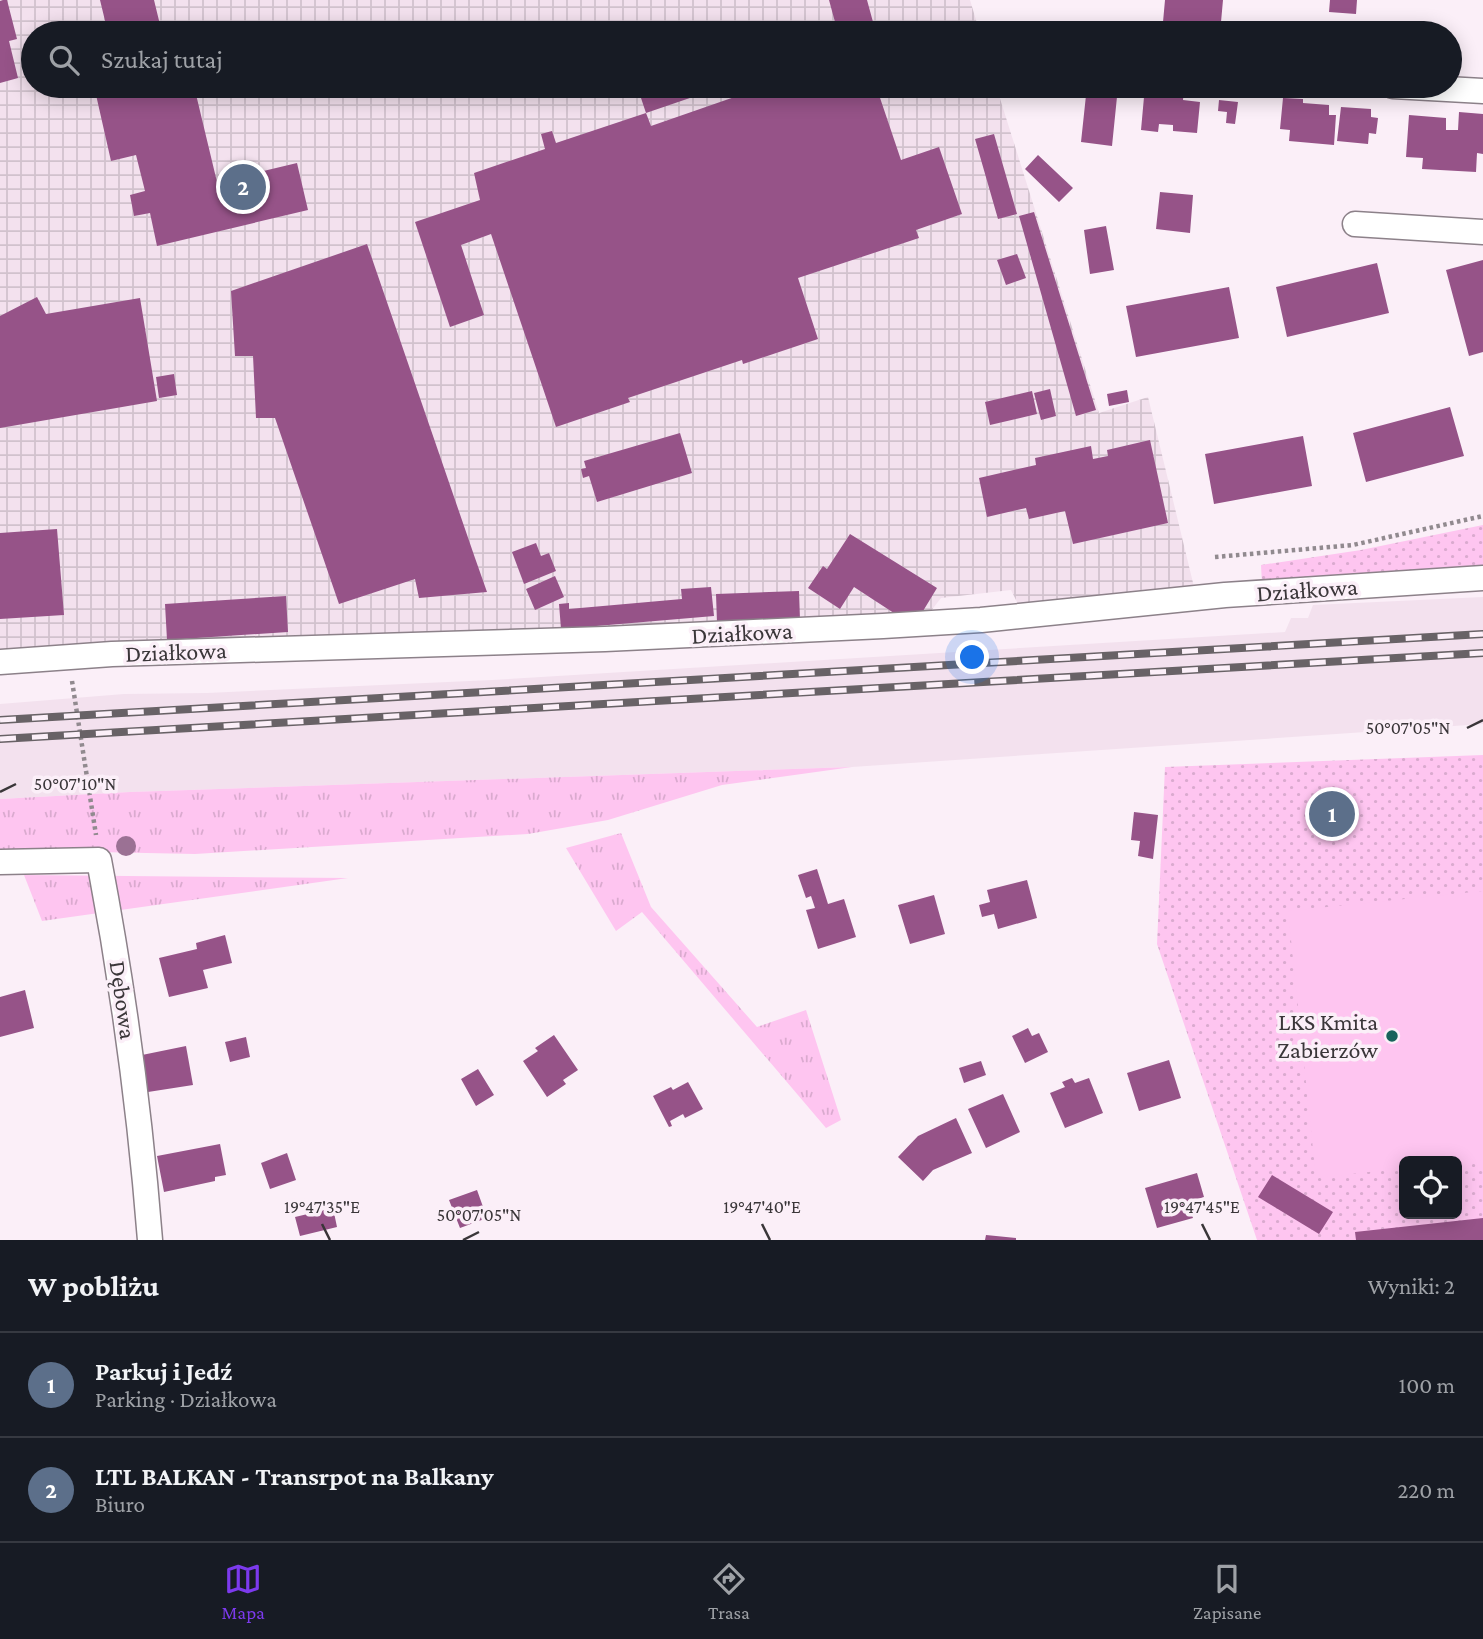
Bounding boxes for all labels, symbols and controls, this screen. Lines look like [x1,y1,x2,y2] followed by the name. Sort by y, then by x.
[21,21,1462,98] search box
[45,41,83,79] icon: search
[101,45,223,74] text: Szukaj tutaj
[220,161,266,213] pin: 2
[1255,572,1359,607] street label: Działkowa
[691,616,793,649] street label: Działkowa
[125,636,227,667] street label: Działkowa
[955,640,989,674] your location
[1366,718,1450,738] text: 50°07'05"N
[34,774,116,794] text: 50°07'10"N
[1309,788,1355,840] pin: 1
[105,959,142,1041] street label: Dębowa
[1277,1008,1378,1063] place label: LKS Kmita Zabierzów
[1384,1028,1400,1044] marker: LKS Kmita Zabierzów
[1399,1156,1462,1219] map controls
[1399,1156,1462,1219] button: locate
[284,1197,360,1217] text: 19°47'35"E
[723,1197,801,1217] text: 19°47'40"E
[1164,1197,1240,1217] text: 19°47'45"E
[437,1205,521,1225] text: 50°07'05"N
[28,1269,159,1302] text: W pobliżu
[1368,1273,1455,1299] text: Wyniki: 2
[95,1357,232,1386] text: Parkuj i Jedź
[47,1372,55,1398] text: 1
[1399,1372,1455,1398] text: 100 m
[95,1386,277,1412] text: Parking · Działkowa
[95,1462,494,1491] text: LTL BALKAN - Transrpot na Balkany
[45,1477,57,1503] text: 2
[1397,1477,1455,1503] text: 220 m
[95,1491,145,1517] text: Biuro
[222,1560,265,1623] tab: Mapa
[708,1560,750,1623] tab: Trasa
[1193,1560,1261,1623] tab: Zapisane

